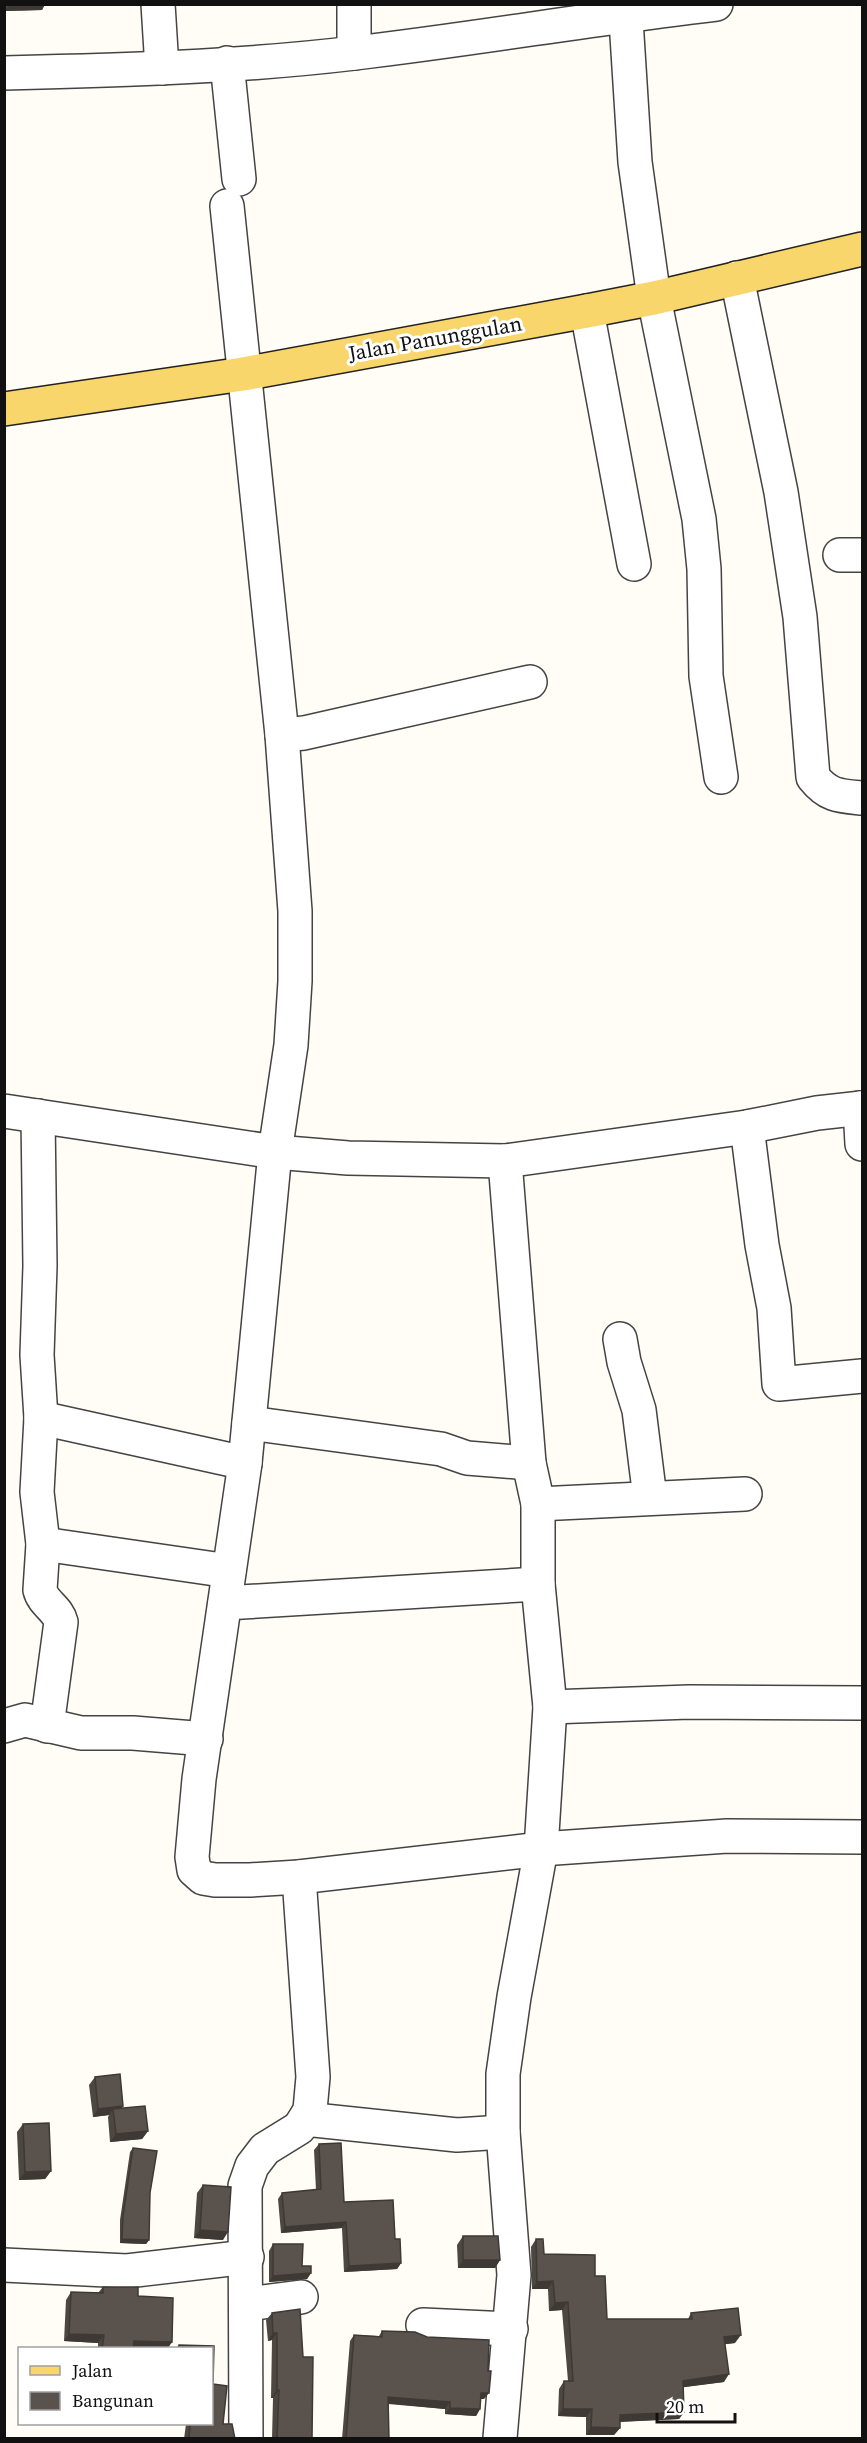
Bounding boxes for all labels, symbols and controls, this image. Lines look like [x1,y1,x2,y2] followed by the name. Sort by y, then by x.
[345,308,524,368] street label: Jalan Panunggulan
[18,2347,213,2425] legend
[71,2358,113,2383] text: Jalan
[657,2386,735,2424] scale bar
[72,2388,154,2413] text: Bangunan
[666,2394,704,2419] text: 20 m

